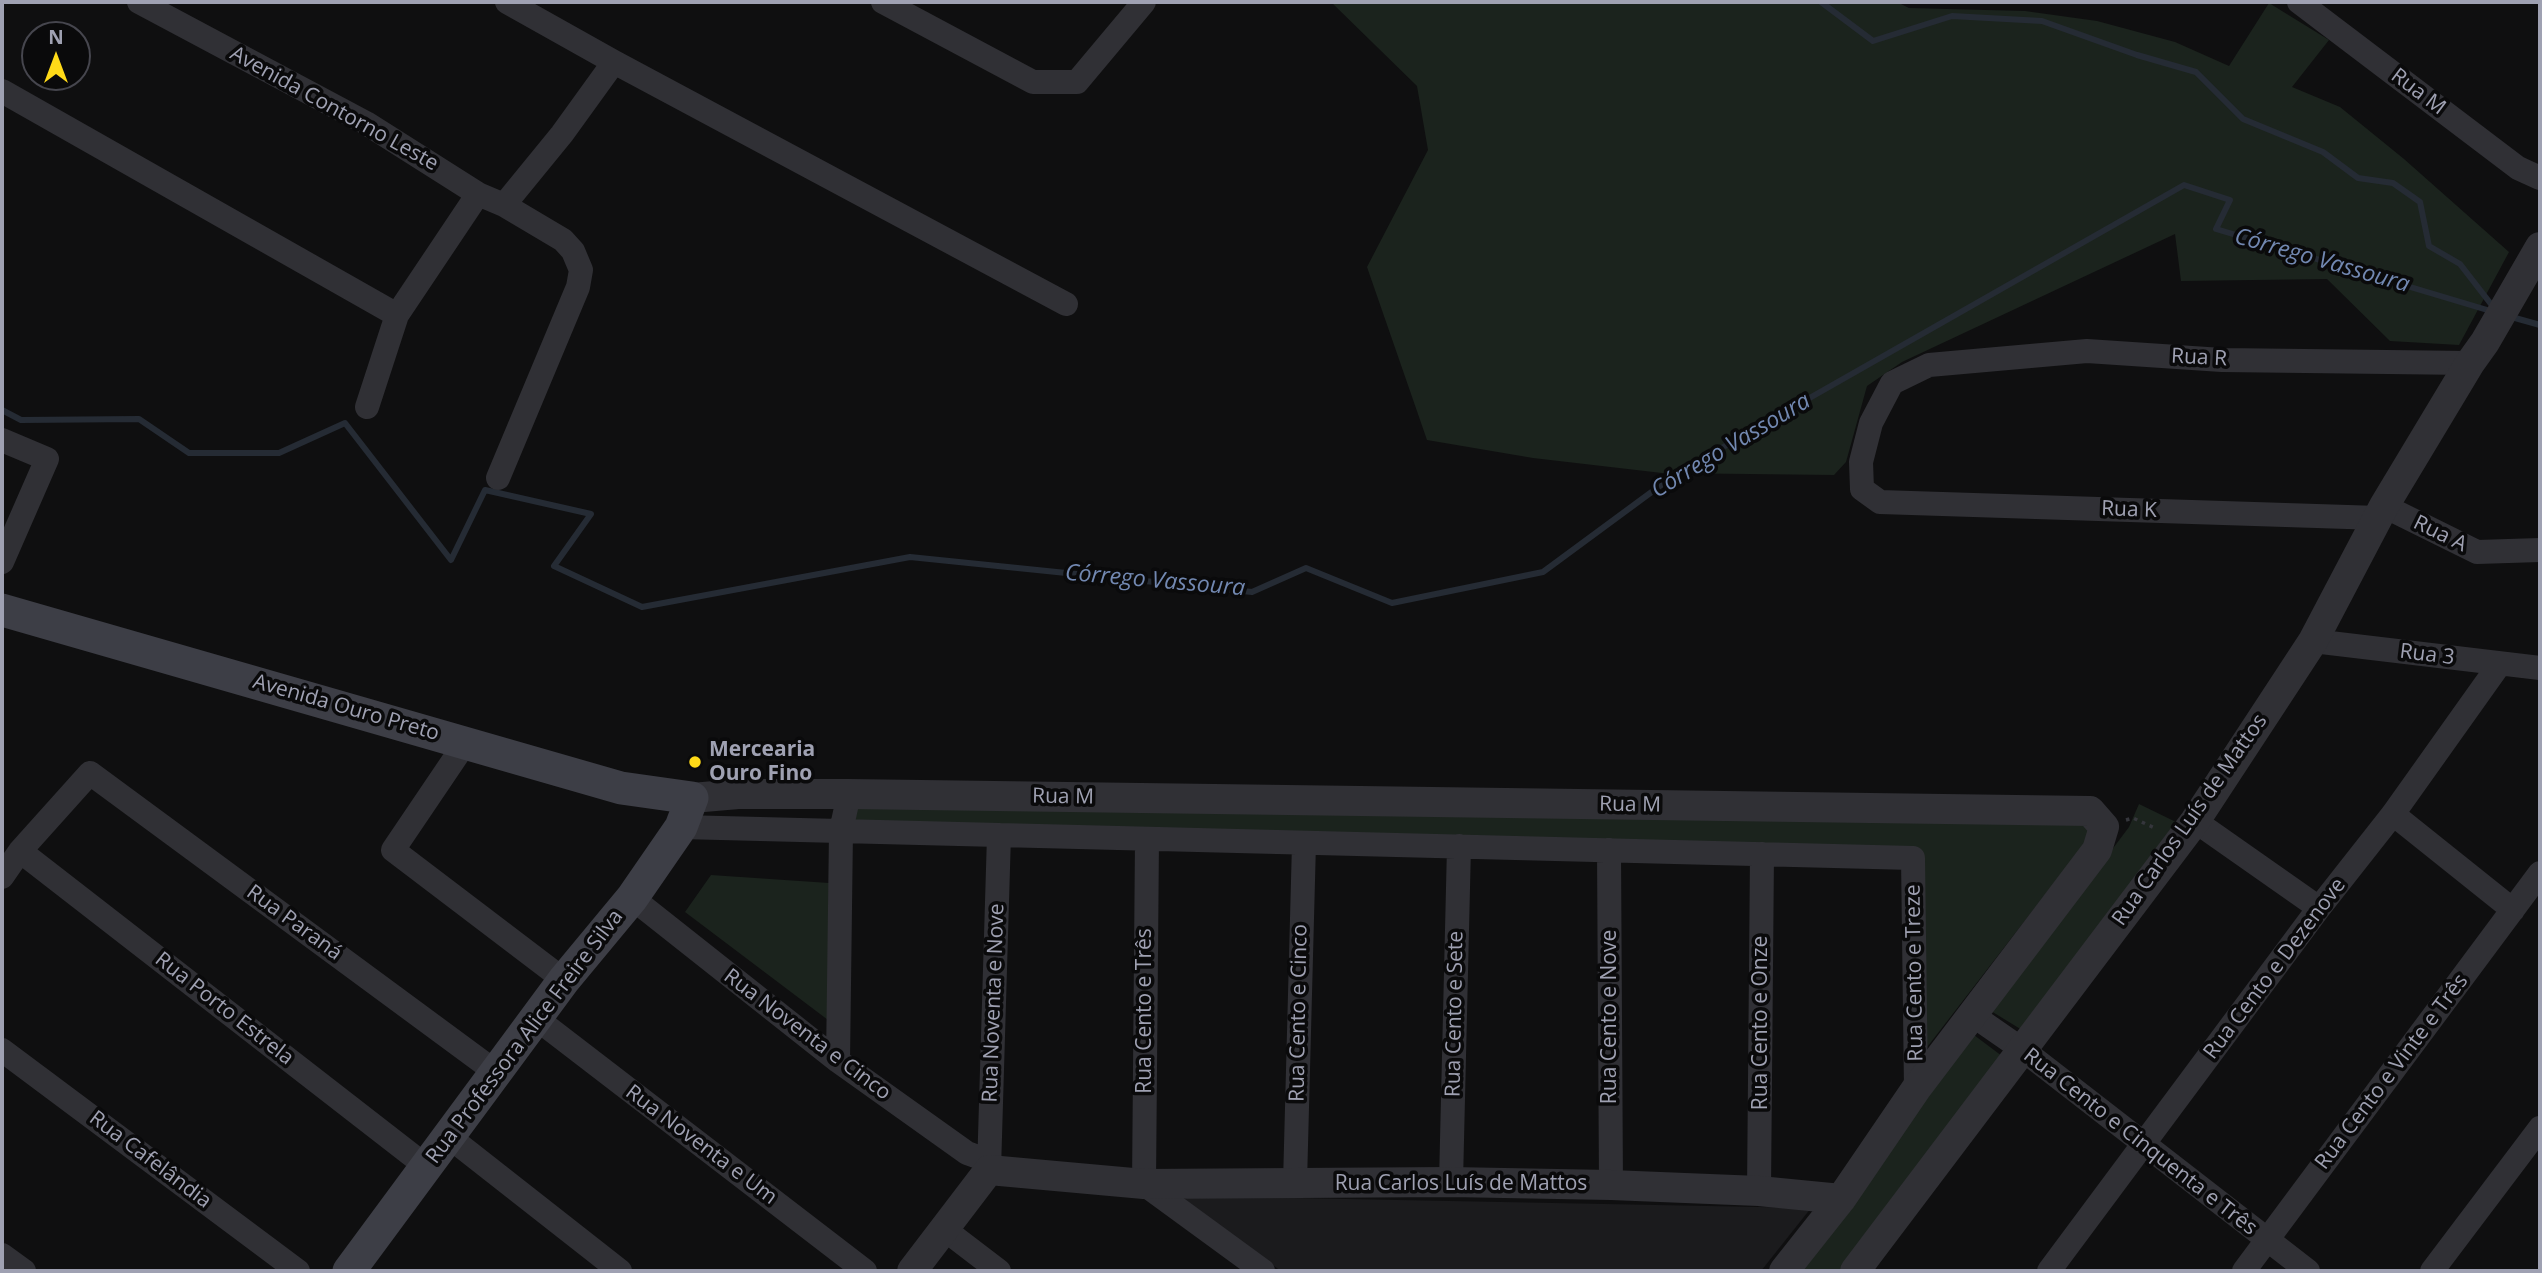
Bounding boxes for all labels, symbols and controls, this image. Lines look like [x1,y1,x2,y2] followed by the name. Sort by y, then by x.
[21,21,91,91] north arrow
[48,24,64,50] text: N
[225,41,443,177] street label: Avenida Contorno Leste
[2386,63,2450,121] street label: Rua M
[2231,223,2413,299] water label: Córrego Vassoura
[2170,344,2228,372] street label: Rua R
[1646,388,1816,504] water label: Córrego Vassoura
[2101,496,2157,524] street label: Rua K
[2409,510,2471,558] street label: Rua A
[1064,559,1246,603] water label: Córrego Vassoura
[2398,639,2456,671] street label: Rua 3
[250,669,442,747] street label: Avenida Ouro Preto
[2107,709,2273,931] street label: Rua Carlos Luís de Mattos
[709,737,815,787] place label: Mercearia Ouro Fino
[687,754,703,770] marker: Mercearia Ouro Fino
[1032,784,1094,810] street label: Rua M
[1599,792,1661,818] street label: Rua M
[2199,874,2351,1064] street label: Rua Cento e Dezenove
[241,880,347,966] street label: Rua Paraná
[1901,884,1929,1062] street label: Rua Cento e Treze
[978,903,1010,1103] street label: Rua Noventa e Nove
[421,905,629,1169] street label: Rua Professora Alice Freire Silva
[1285,924,1313,1102] street label: Rua Cento e Cinco
[1132,928,1158,1094] street label: Rua Cento e Três
[1597,930,1623,1104] street label: Rua Cento e Nove
[1441,931,1469,1097] street label: Rua Cento e Sete
[1748,936,1774,1110] street label: Rua Cento e Onze
[150,947,298,1071] street label: Rua Porto Estrela
[719,964,895,1106] street label: Rua Noventa e Cinco
[2310,969,2474,1175] street label: Rua Cento e Vinte e Três
[2018,1043,2262,1241] street label: Rua Cento e Cinquenta e Três
[620,1080,782,1210] street label: Rua Noventa e Um
[84,1106,216,1214] street label: Rua Cafelândia
[1335,1171,1587,1197] street label: Rua Carlos Luís de Mattos

